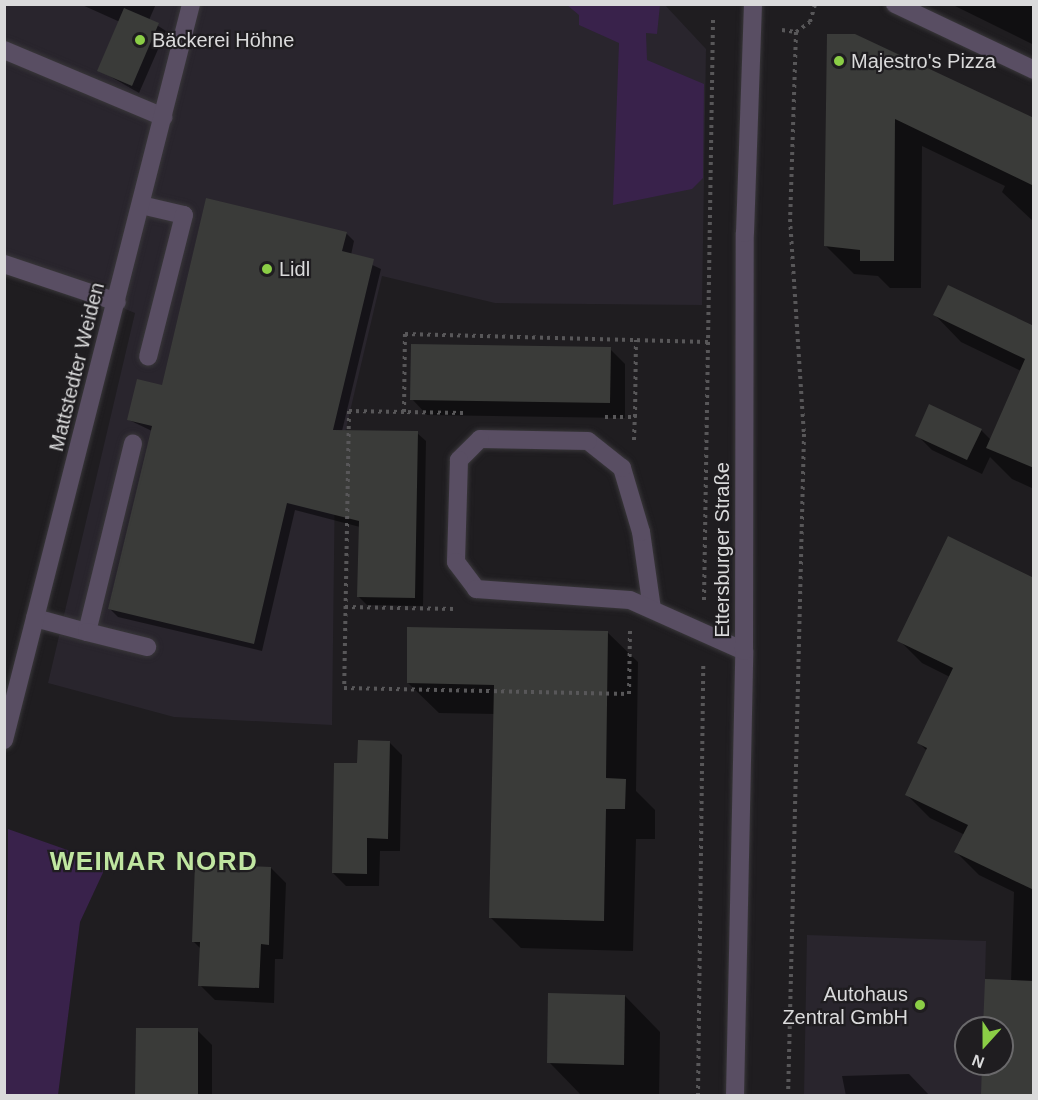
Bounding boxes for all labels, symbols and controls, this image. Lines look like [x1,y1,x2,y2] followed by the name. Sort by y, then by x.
[152,28,294,52] place label: Bäckerei Höhne
[133,33,147,47] marker: Bäckerei Höhne
[851,49,996,73] place label: Majestro's Pizza
[832,54,846,68] marker: Majestro's Pizza
[279,257,310,281] place label: Lidl
[260,262,274,276] marker: Lidl
[44,280,110,454] street label: Mattstedter Weiden
[710,462,734,638] street label: Ettersburger Straße
[50,846,258,878] district label: WEIMAR NORD
[782,982,908,1029] place label: Autohaus Zentral GmbH
[913,998,927,1012] marker: Autohaus Zentral GmbH
[954,1016,1014,1076] north arrow
[970,1051,987,1071] text: N

